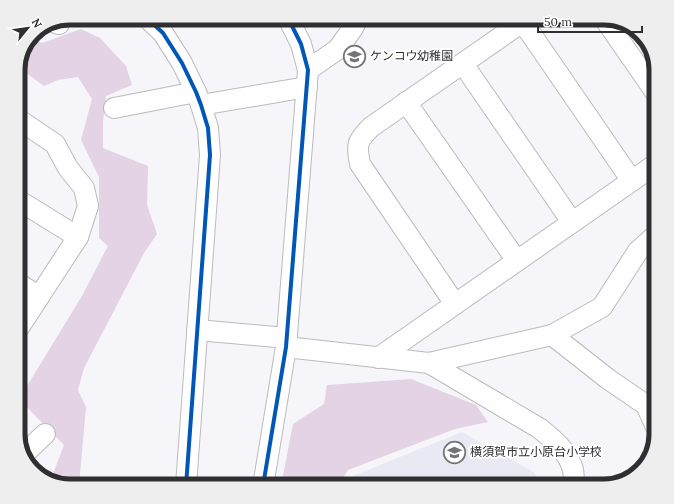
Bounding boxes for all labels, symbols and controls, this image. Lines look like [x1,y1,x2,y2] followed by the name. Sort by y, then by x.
[8,8,48,48] north arrow
[538,8,642,34] scale bar
[544,14,572,29] text: 50 m
[29,16,45,31] text: N
[341,43,367,69] school or university icon: ケンコウ幼稚園
[370,48,453,63] place label: ケンコウ幼稚園
[441,439,467,465] school or university icon: 横須賀市立小原台小学校
[470,444,602,459] place label: 横須賀市立小原台小学校

